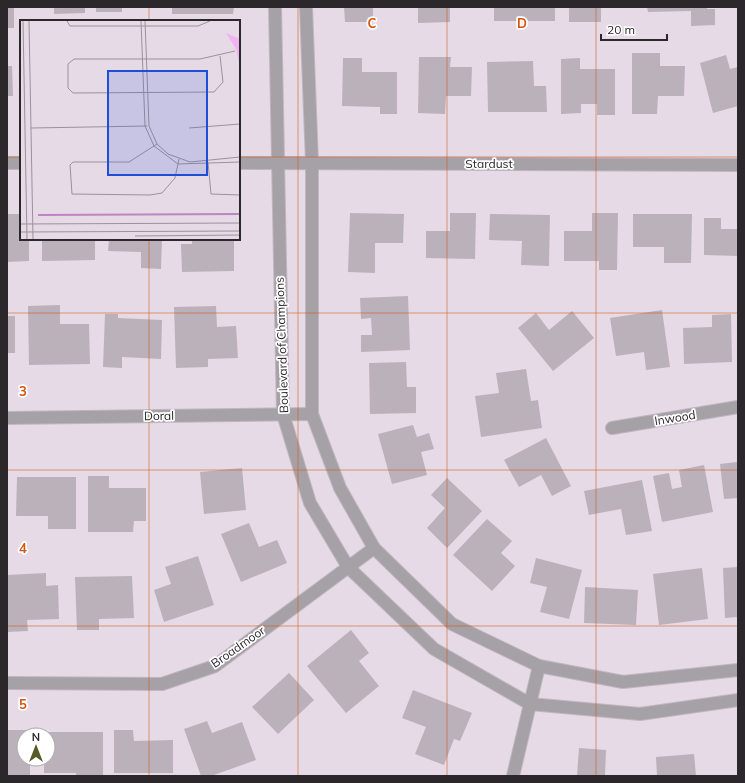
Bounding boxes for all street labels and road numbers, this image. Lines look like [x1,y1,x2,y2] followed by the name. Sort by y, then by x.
[465,156,513,171] street label: Stardust
[272,277,291,413] street label: Boulevard of Champions
[653,407,697,428] street label: Inwood
[144,408,174,423] street label: Doral
[208,622,268,671] street label: Broadmoor

